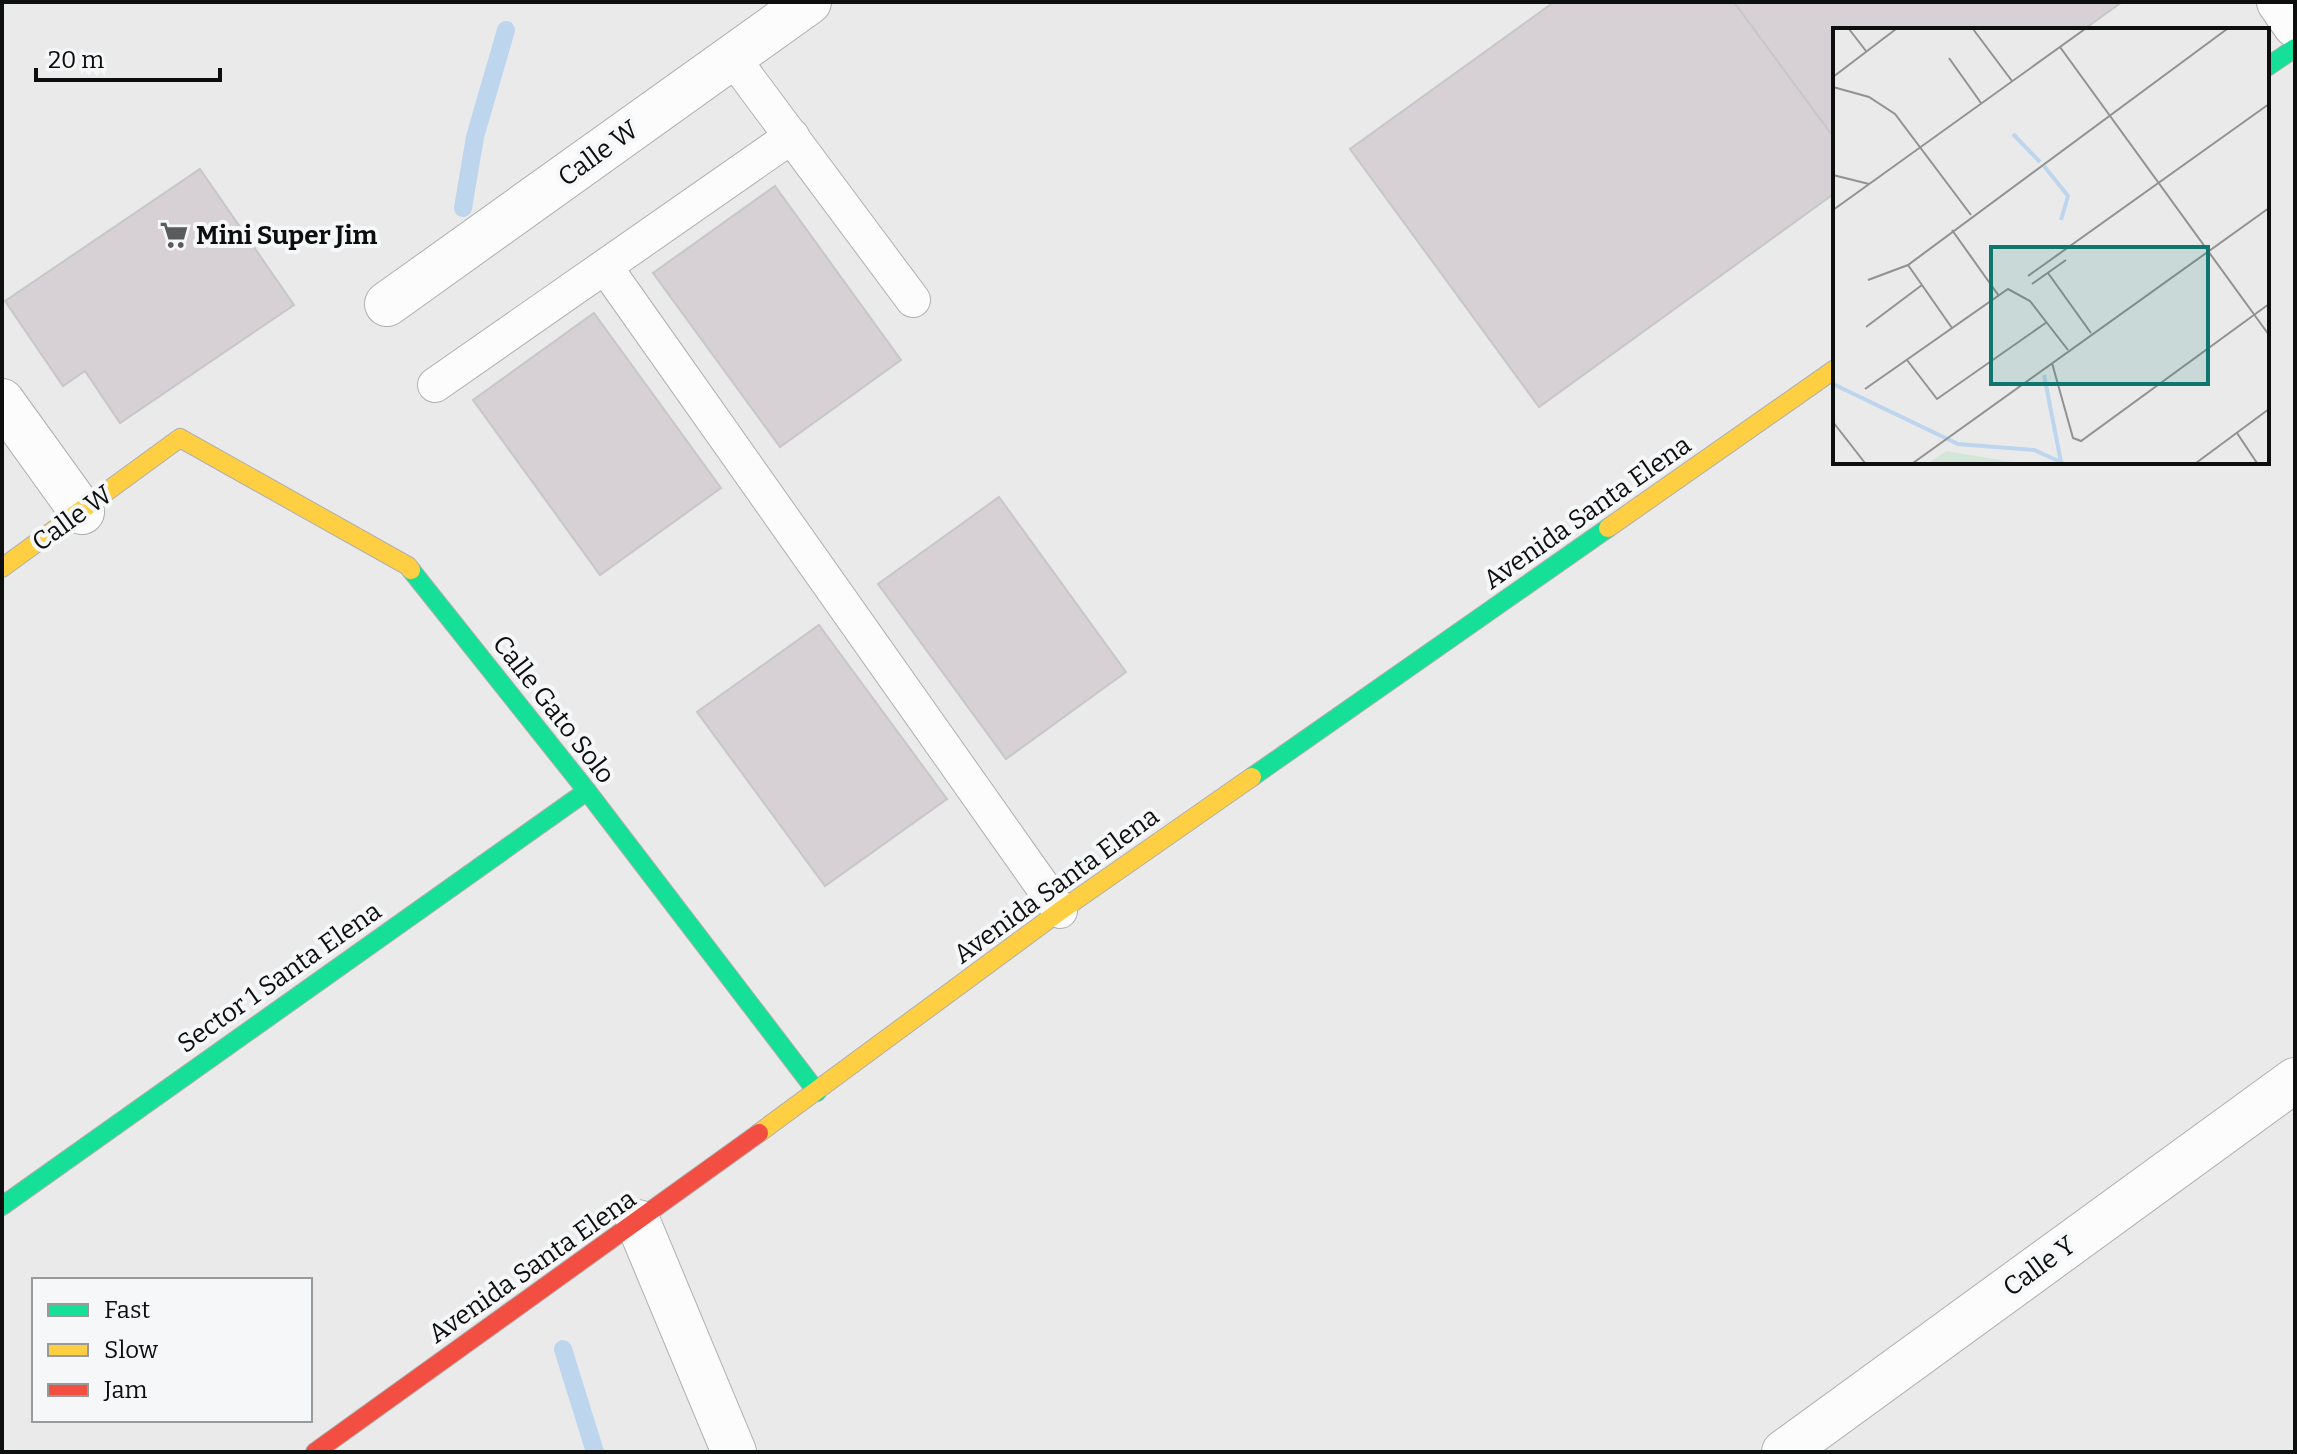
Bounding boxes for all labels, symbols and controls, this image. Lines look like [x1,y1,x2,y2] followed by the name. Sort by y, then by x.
[1833,28,2269,464] inset map
[36,32,220,82] scale bar
[48,46,104,74] text: 20 m
[552,114,645,193] street label: Calle W
[159,220,189,250] supermarket icon: Mini Super Jim
[196,220,378,251] place label: Mini Super Jim
[1478,429,1697,596] street label: Avenida Santa Elena
[26,479,119,558] street label: Calle W
[486,629,621,790] street label: Calle Gato Solo
[948,801,1165,970] street label: Avenida Santa Elena
[171,895,387,1059] street label: Sector 1 Santa Elena
[423,1183,642,1350] street label: Avenida Santa Elena
[1997,1230,2082,1303] street label: Calle Y
[32,1278,312,1422] legend
[104,1296,150,1324] text: Fast
[104,1336,159,1364] text: Slow
[103,1376,148,1404] text: Jam

